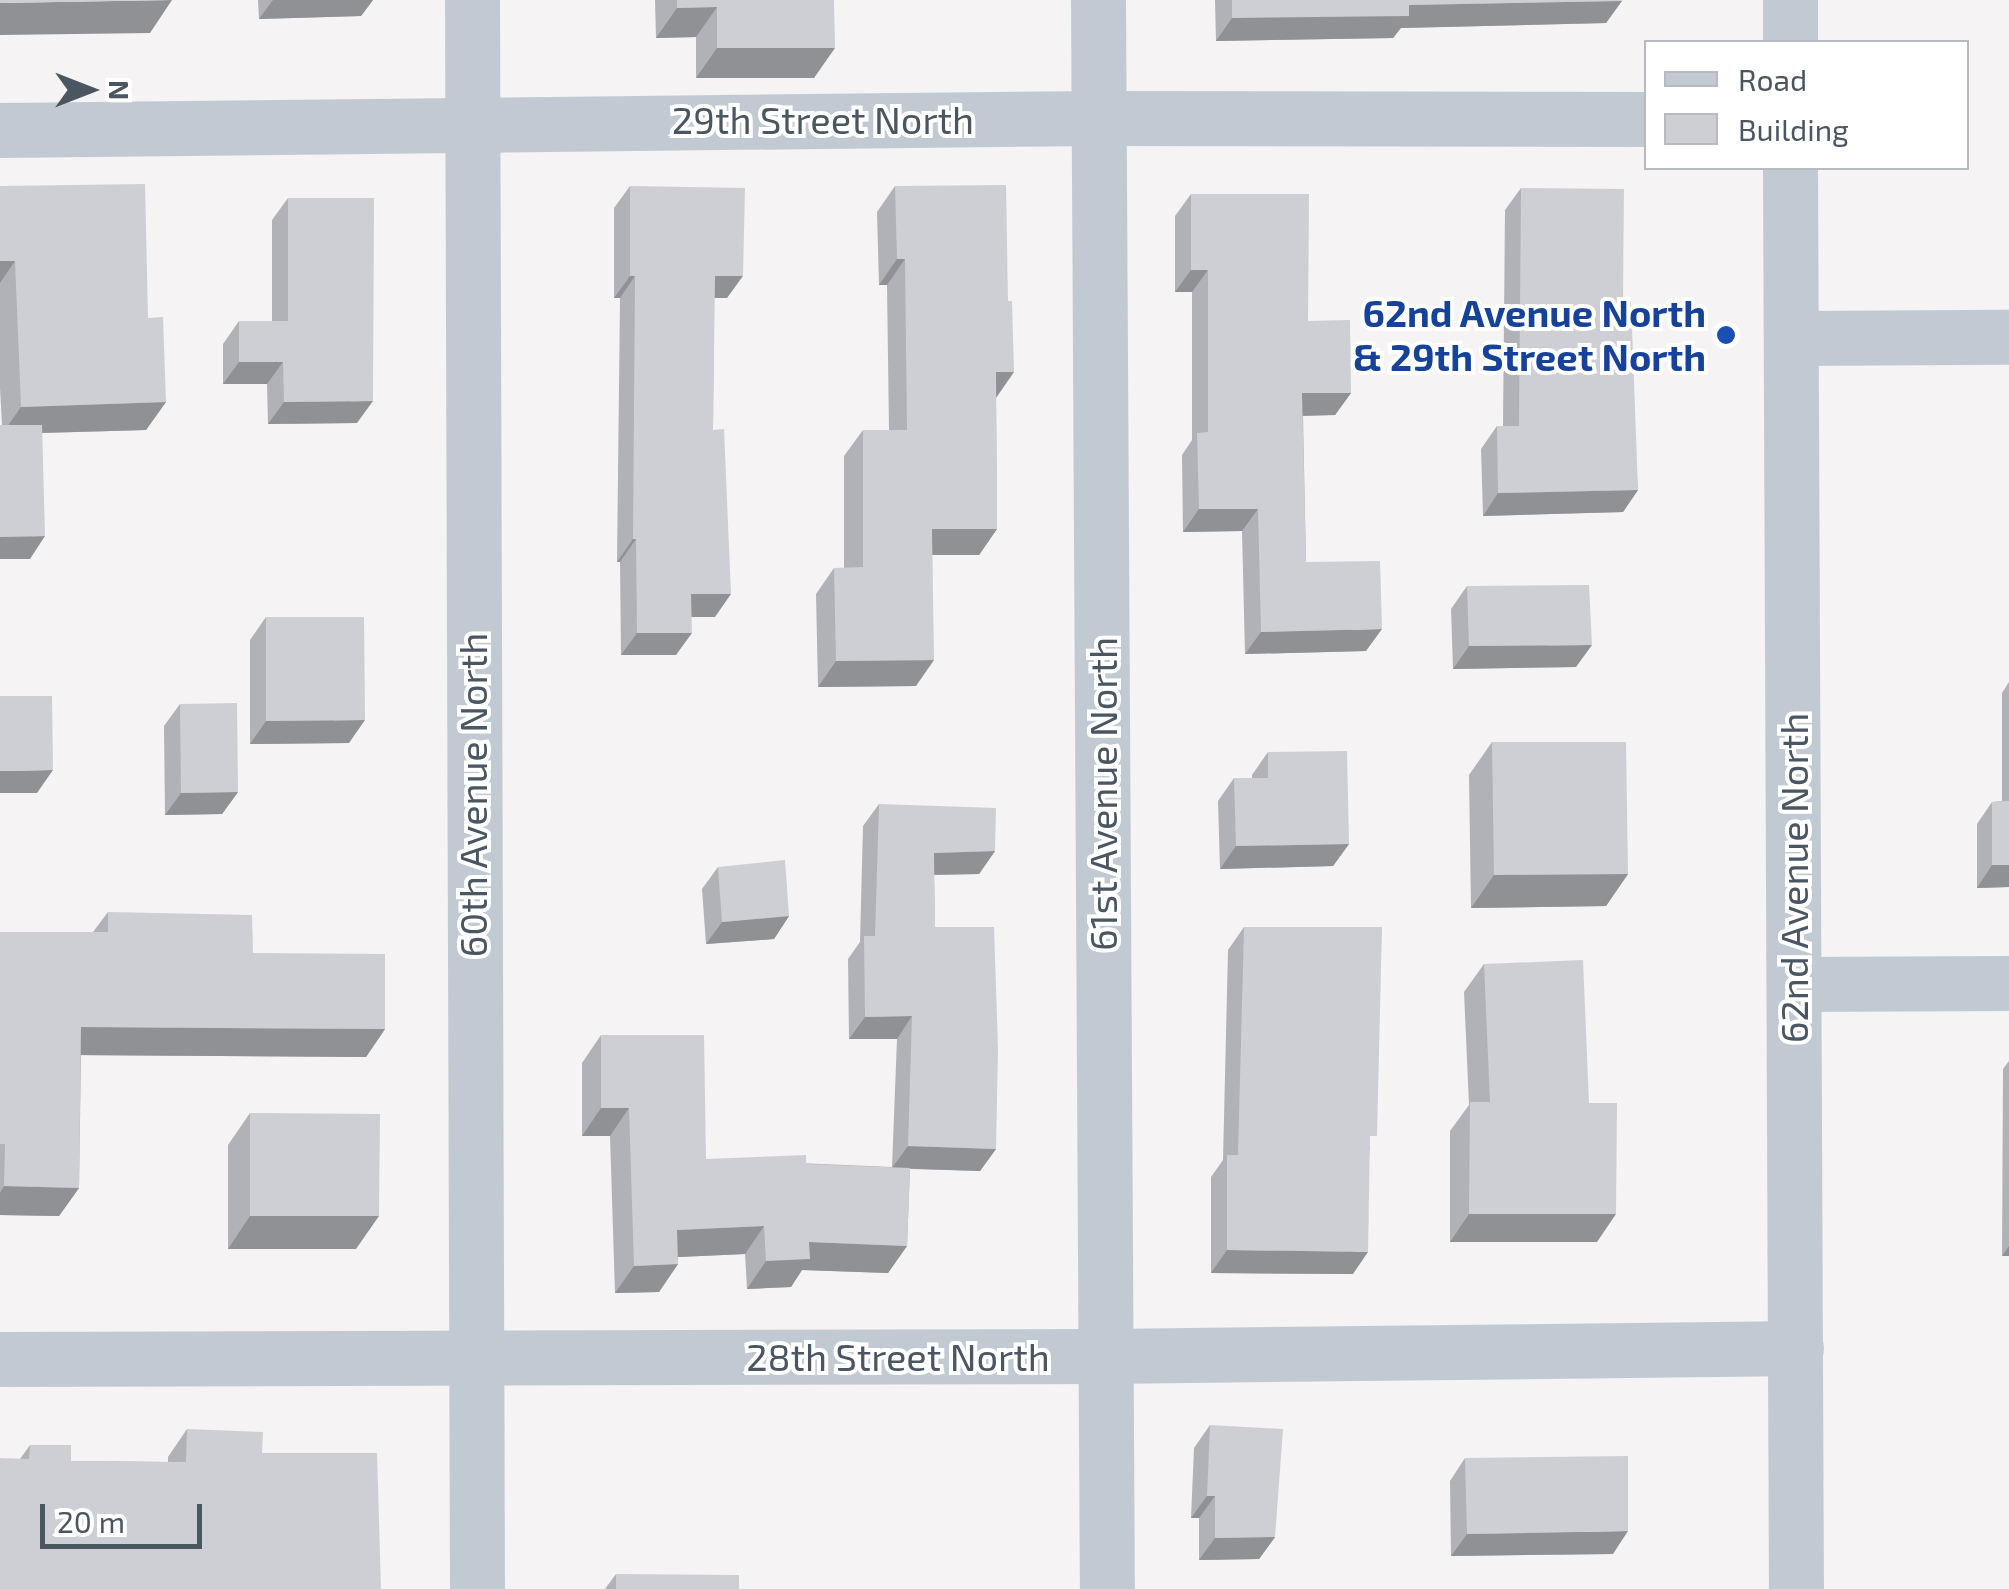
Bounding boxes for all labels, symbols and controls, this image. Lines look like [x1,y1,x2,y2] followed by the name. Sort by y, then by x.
[40,40,140,140] north arrow
[1644,40,1969,170] legend
[1738,61,1807,97] text: Road
[103,80,137,100] text: N
[672,97,974,143] street label: 29th Street North
[1738,111,1849,147] text: Building
[1353,290,1706,380] place label: 62nd Avenue North & 29th Street North
[1715,324,1737,346] marker: 62nd Avenue North & 29th Street North
[450,632,496,958] street label: 60th Avenue North
[1080,636,1126,952] street label: 61st Avenue North
[1771,712,1817,1044] street label: 62nd Avenue North
[746,1334,1050,1380] street label: 28th Street North
[45,1484,208,1546] scale bar
[57,1503,125,1539] text: 20 m

